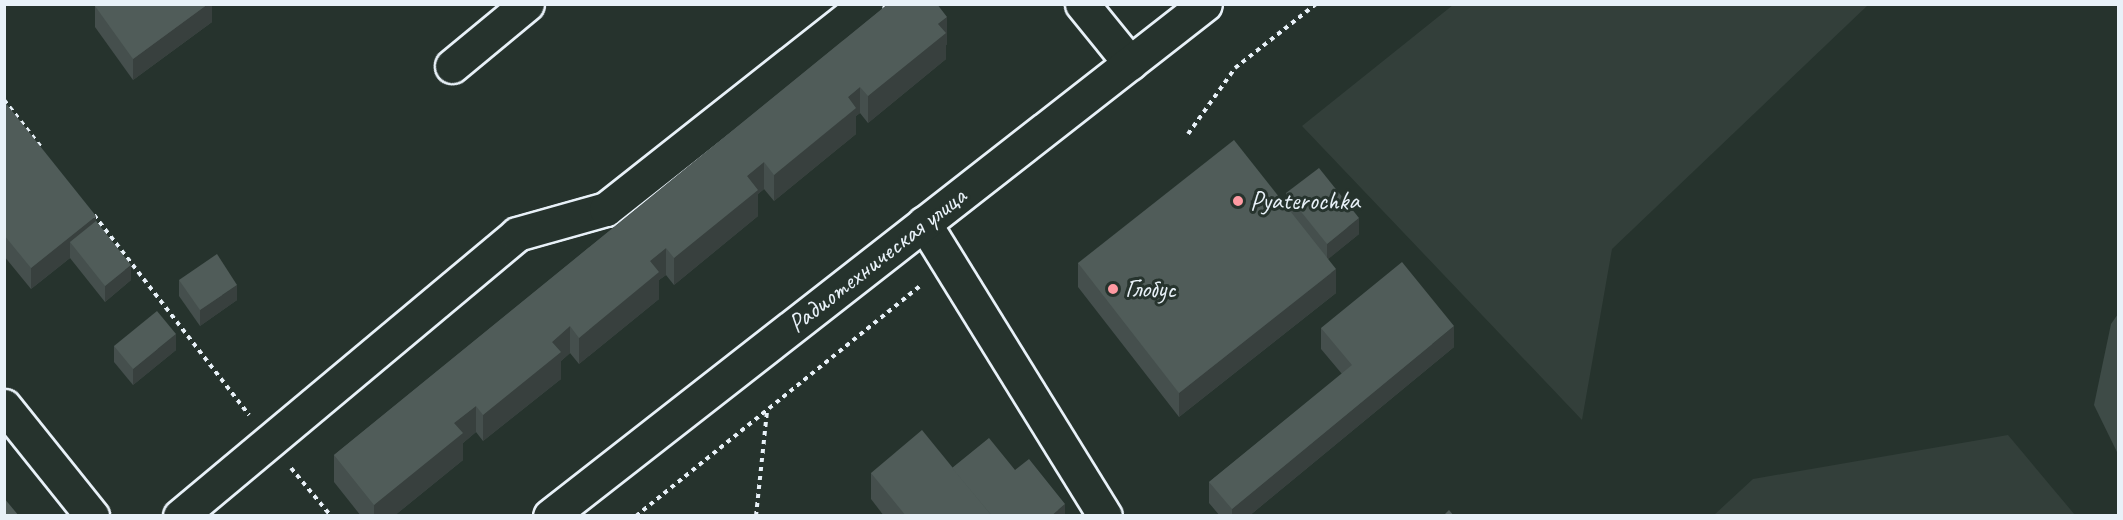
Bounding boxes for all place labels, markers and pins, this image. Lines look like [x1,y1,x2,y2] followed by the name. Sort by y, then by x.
[1250,185,1360,217] place label: Pyaterochka
[1231,194,1245,208] marker: Pyaterochka
[1125,273,1176,305] place label: Глобус
[1106,282,1120,296] marker: Глобус

